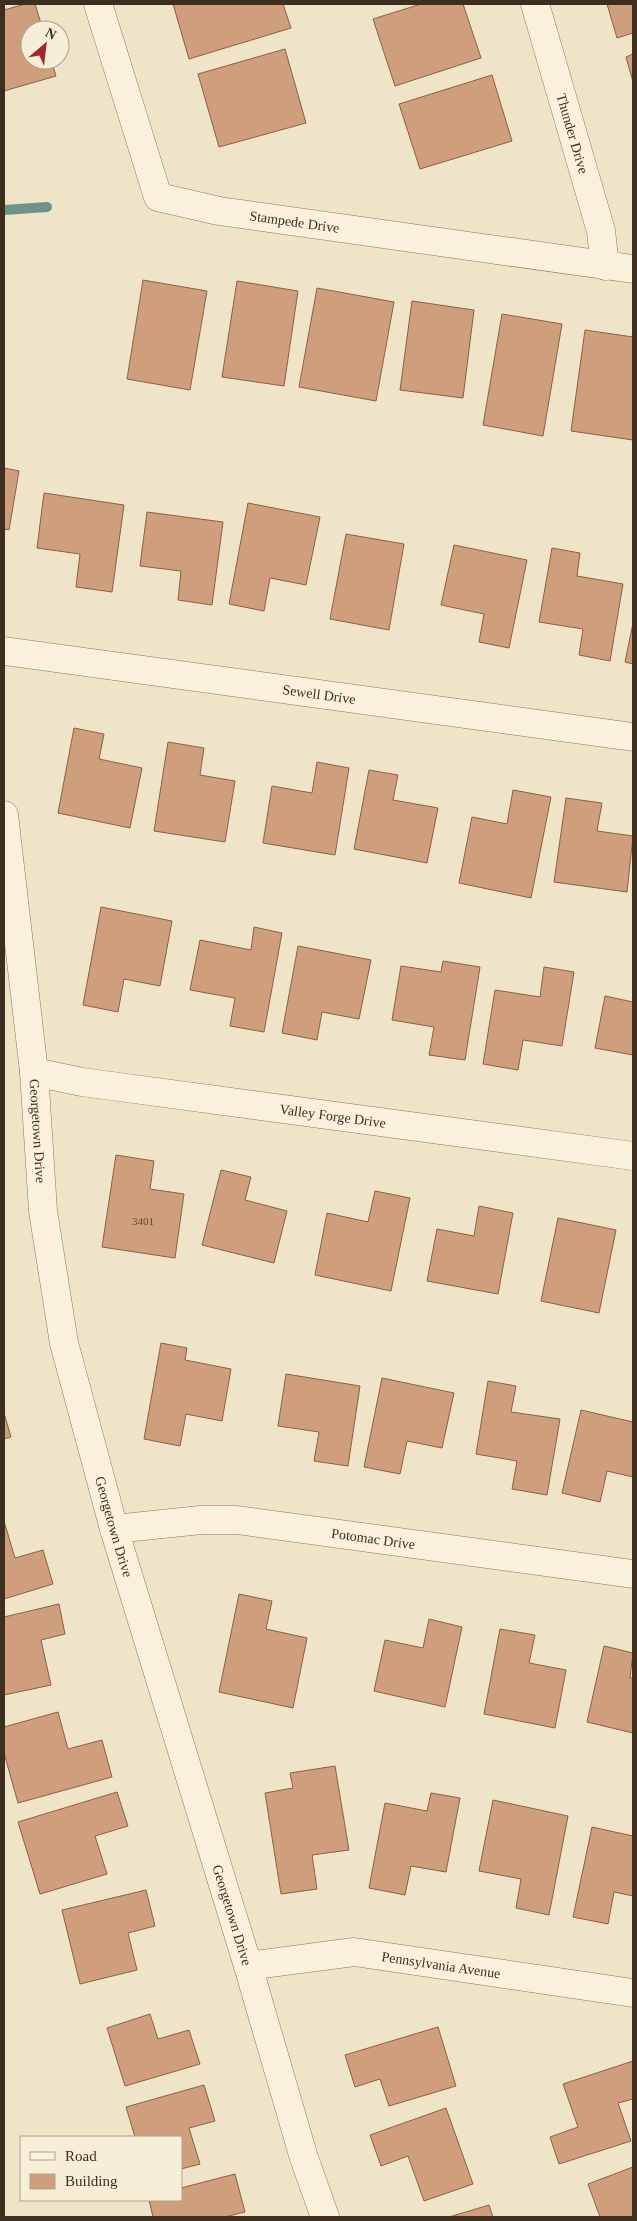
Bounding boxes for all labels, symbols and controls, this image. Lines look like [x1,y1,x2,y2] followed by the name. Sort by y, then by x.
[20,20,70,70] north arrow
[43,25,59,43] text: N
[553,92,591,176] street label: Thunder Drive
[249,208,340,236] street label: Stampede Drive
[282,682,356,707] street label: Sewell Drive
[26,1079,48,1184] street label: Georgetown Drive
[279,1102,387,1131] street label: Valley Forge Drive
[132,1215,154,1227] house number: 3401
[92,1475,135,1579] street label: Georgetown Drive
[330,1526,416,1552] street label: Potomac Drive
[209,1863,254,1967] street label: Georgetown Drive
[381,1949,501,1981] street label: Pennsylvania Avenue
[20,2136,182,2201] legend
[65,2148,97,2164] text: Road
[65,2173,118,2189] text: Building

